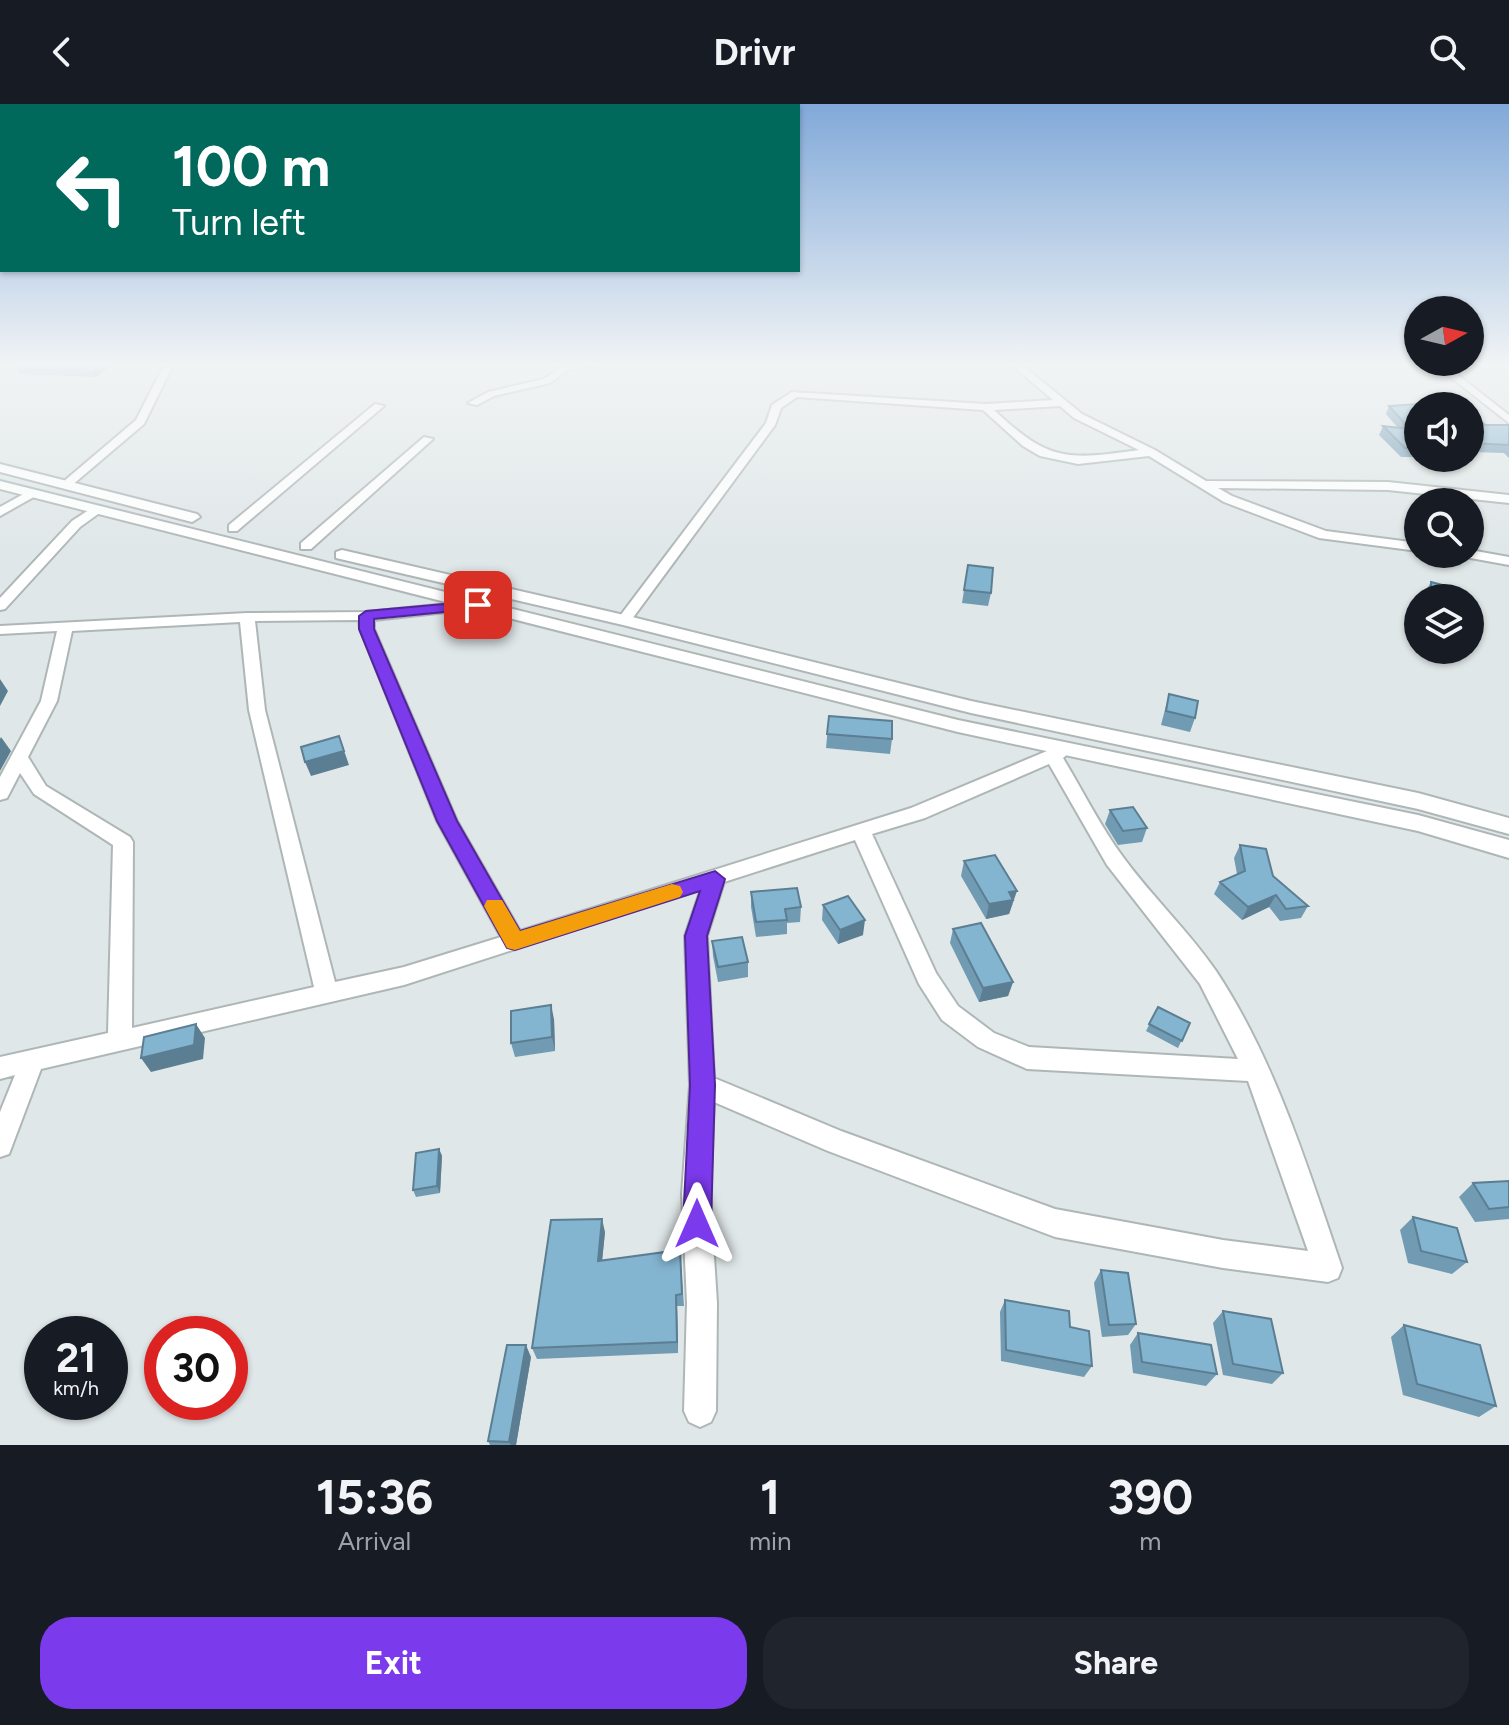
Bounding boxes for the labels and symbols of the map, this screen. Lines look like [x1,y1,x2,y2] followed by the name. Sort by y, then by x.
[1404,296,1484,376] north arrow
[444,571,512,639] pin
[655,1182,739,1266] position arrow
[144,1316,248,1420] speed limit sign: 30

